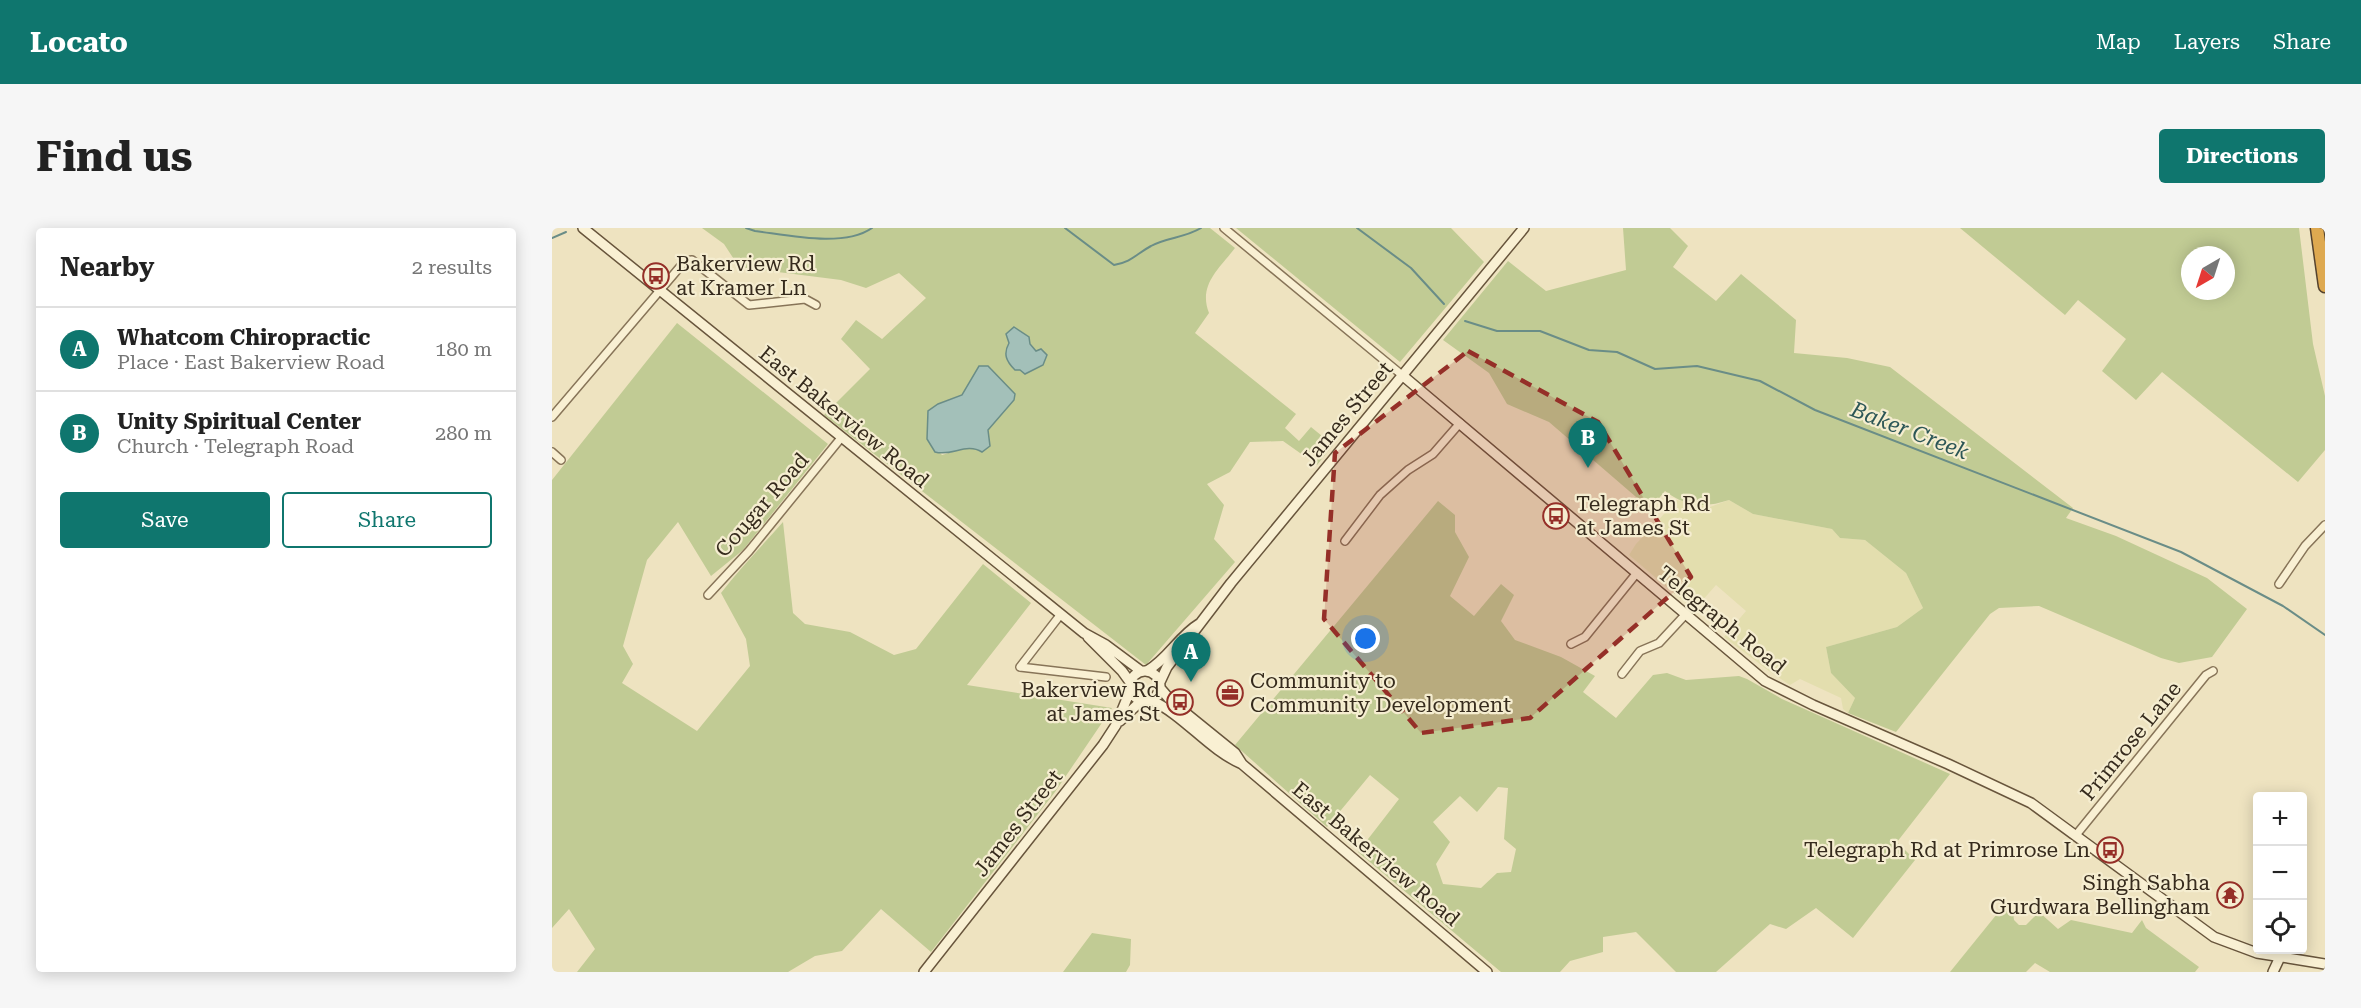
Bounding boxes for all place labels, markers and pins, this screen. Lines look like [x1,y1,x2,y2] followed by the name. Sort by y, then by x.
[676,252,816,300] place label: Bakerview Rd at Kramer Ln
[641,261,671,291] bus stop icon: Bakerview Rd at Kramer Ln
[1568,418,1608,468] pin: B
[1576,492,1711,540] place label: Telegraph Rd at James St
[1541,501,1571,531] bus stop icon: Telegraph Rd at James St
[1172,632,1210,682] pin: A
[1250,669,1511,717] place label: Community to Community Development
[1021,678,1161,726] place label: Bakerview Rd at James St
[1215,678,1245,708] office icon: Community to Community Development
[1165,687,1195,717] bus stop icon: Bakerview Rd at James St
[2095,835,2125,865] bus stop icon: Telegraph Rd at Primrose Ln
[1804,838,2090,862] place label: Telegraph Rd at Primrose Ln
[1990,871,2211,919] place label: Singh Sabha Gurdwara Bellingham
[2215,880,2245,910] temple icon: Singh Sabha Gurdwara Bellingham

